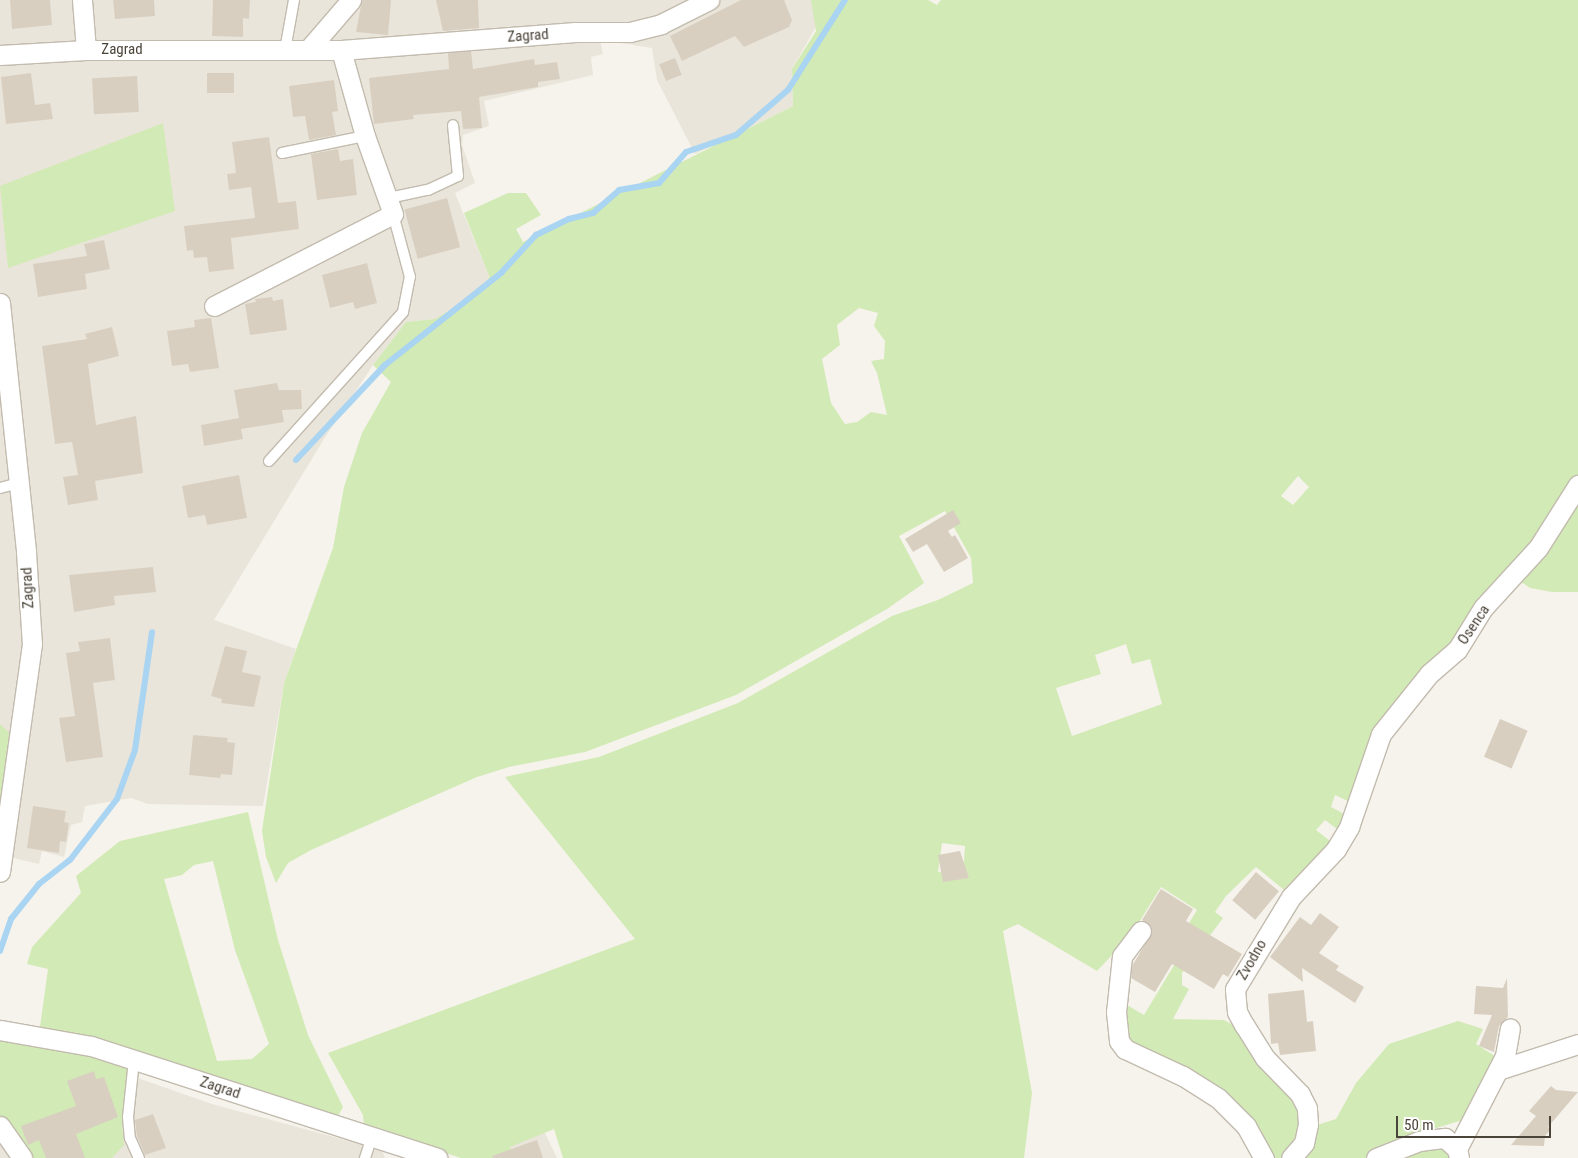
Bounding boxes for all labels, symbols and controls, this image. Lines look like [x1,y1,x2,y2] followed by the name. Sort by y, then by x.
[507,26,549,46] street label: Zagrad
[101,41,143,59] street label: Zagrad
[18,567,38,609] street label: Zagrad
[1454,602,1494,648] street label: Osenca
[1233,937,1271,983] street label: Zvodno
[198,1073,242,1103] street label: Zagrad
[1398,1106,1553,1138] scale bar
[1404,1116,1434,1134] text: 50 m

